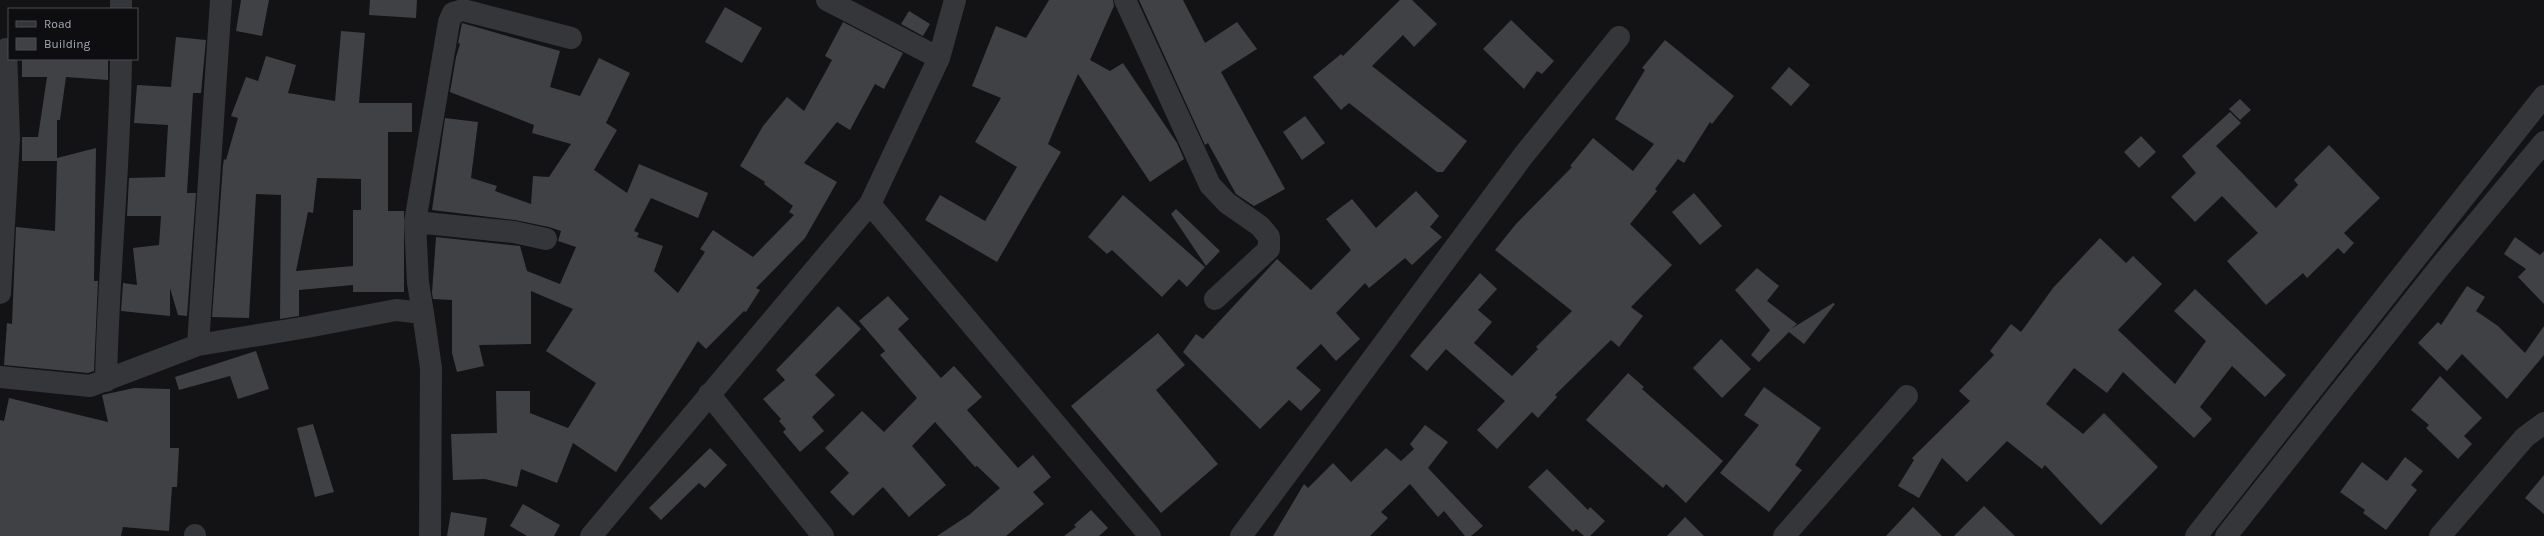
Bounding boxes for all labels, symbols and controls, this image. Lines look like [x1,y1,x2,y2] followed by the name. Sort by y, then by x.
[8,8,138,60] legend
[44,17,72,31] text: Road
[44,37,91,51] text: Building

